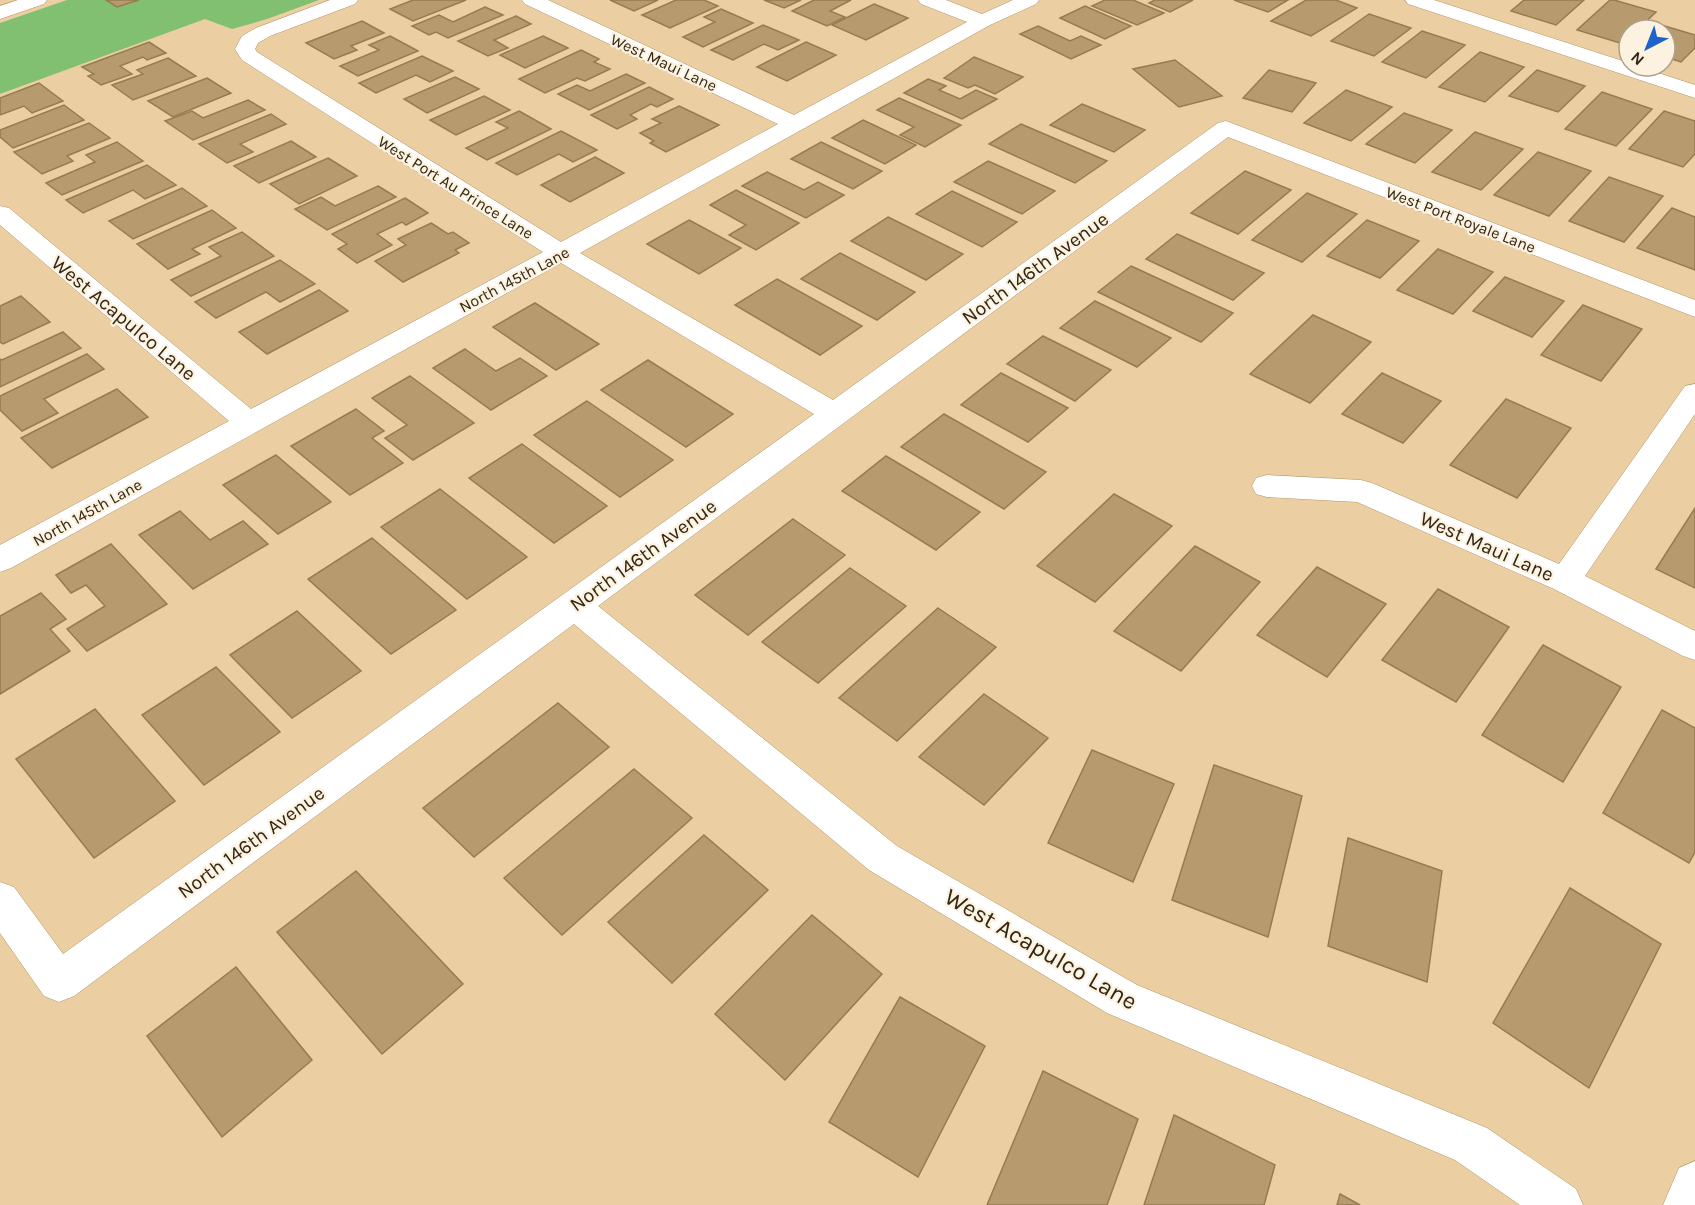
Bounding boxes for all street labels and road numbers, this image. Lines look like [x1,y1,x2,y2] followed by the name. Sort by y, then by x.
[608,30,720,95] street label: West Maui Lane
[375,132,537,243] street label: West Port Au Prince Lane
[1383,182,1538,257] street label: West Port Royale Lane
[958,207,1113,329] street label: North 146th Avenue
[456,242,572,316] street label: North 145th Lane
[47,251,200,385] street label: West Acapulco Lane
[29,475,145,550] street label: North 145th Lane
[566,494,721,616] street label: North 146th Avenue
[1416,507,1557,586] street label: West Maui Lane
[174,781,329,903] street label: North 146th Avenue
[940,883,1142,1015] street label: West Acapulco Lane

